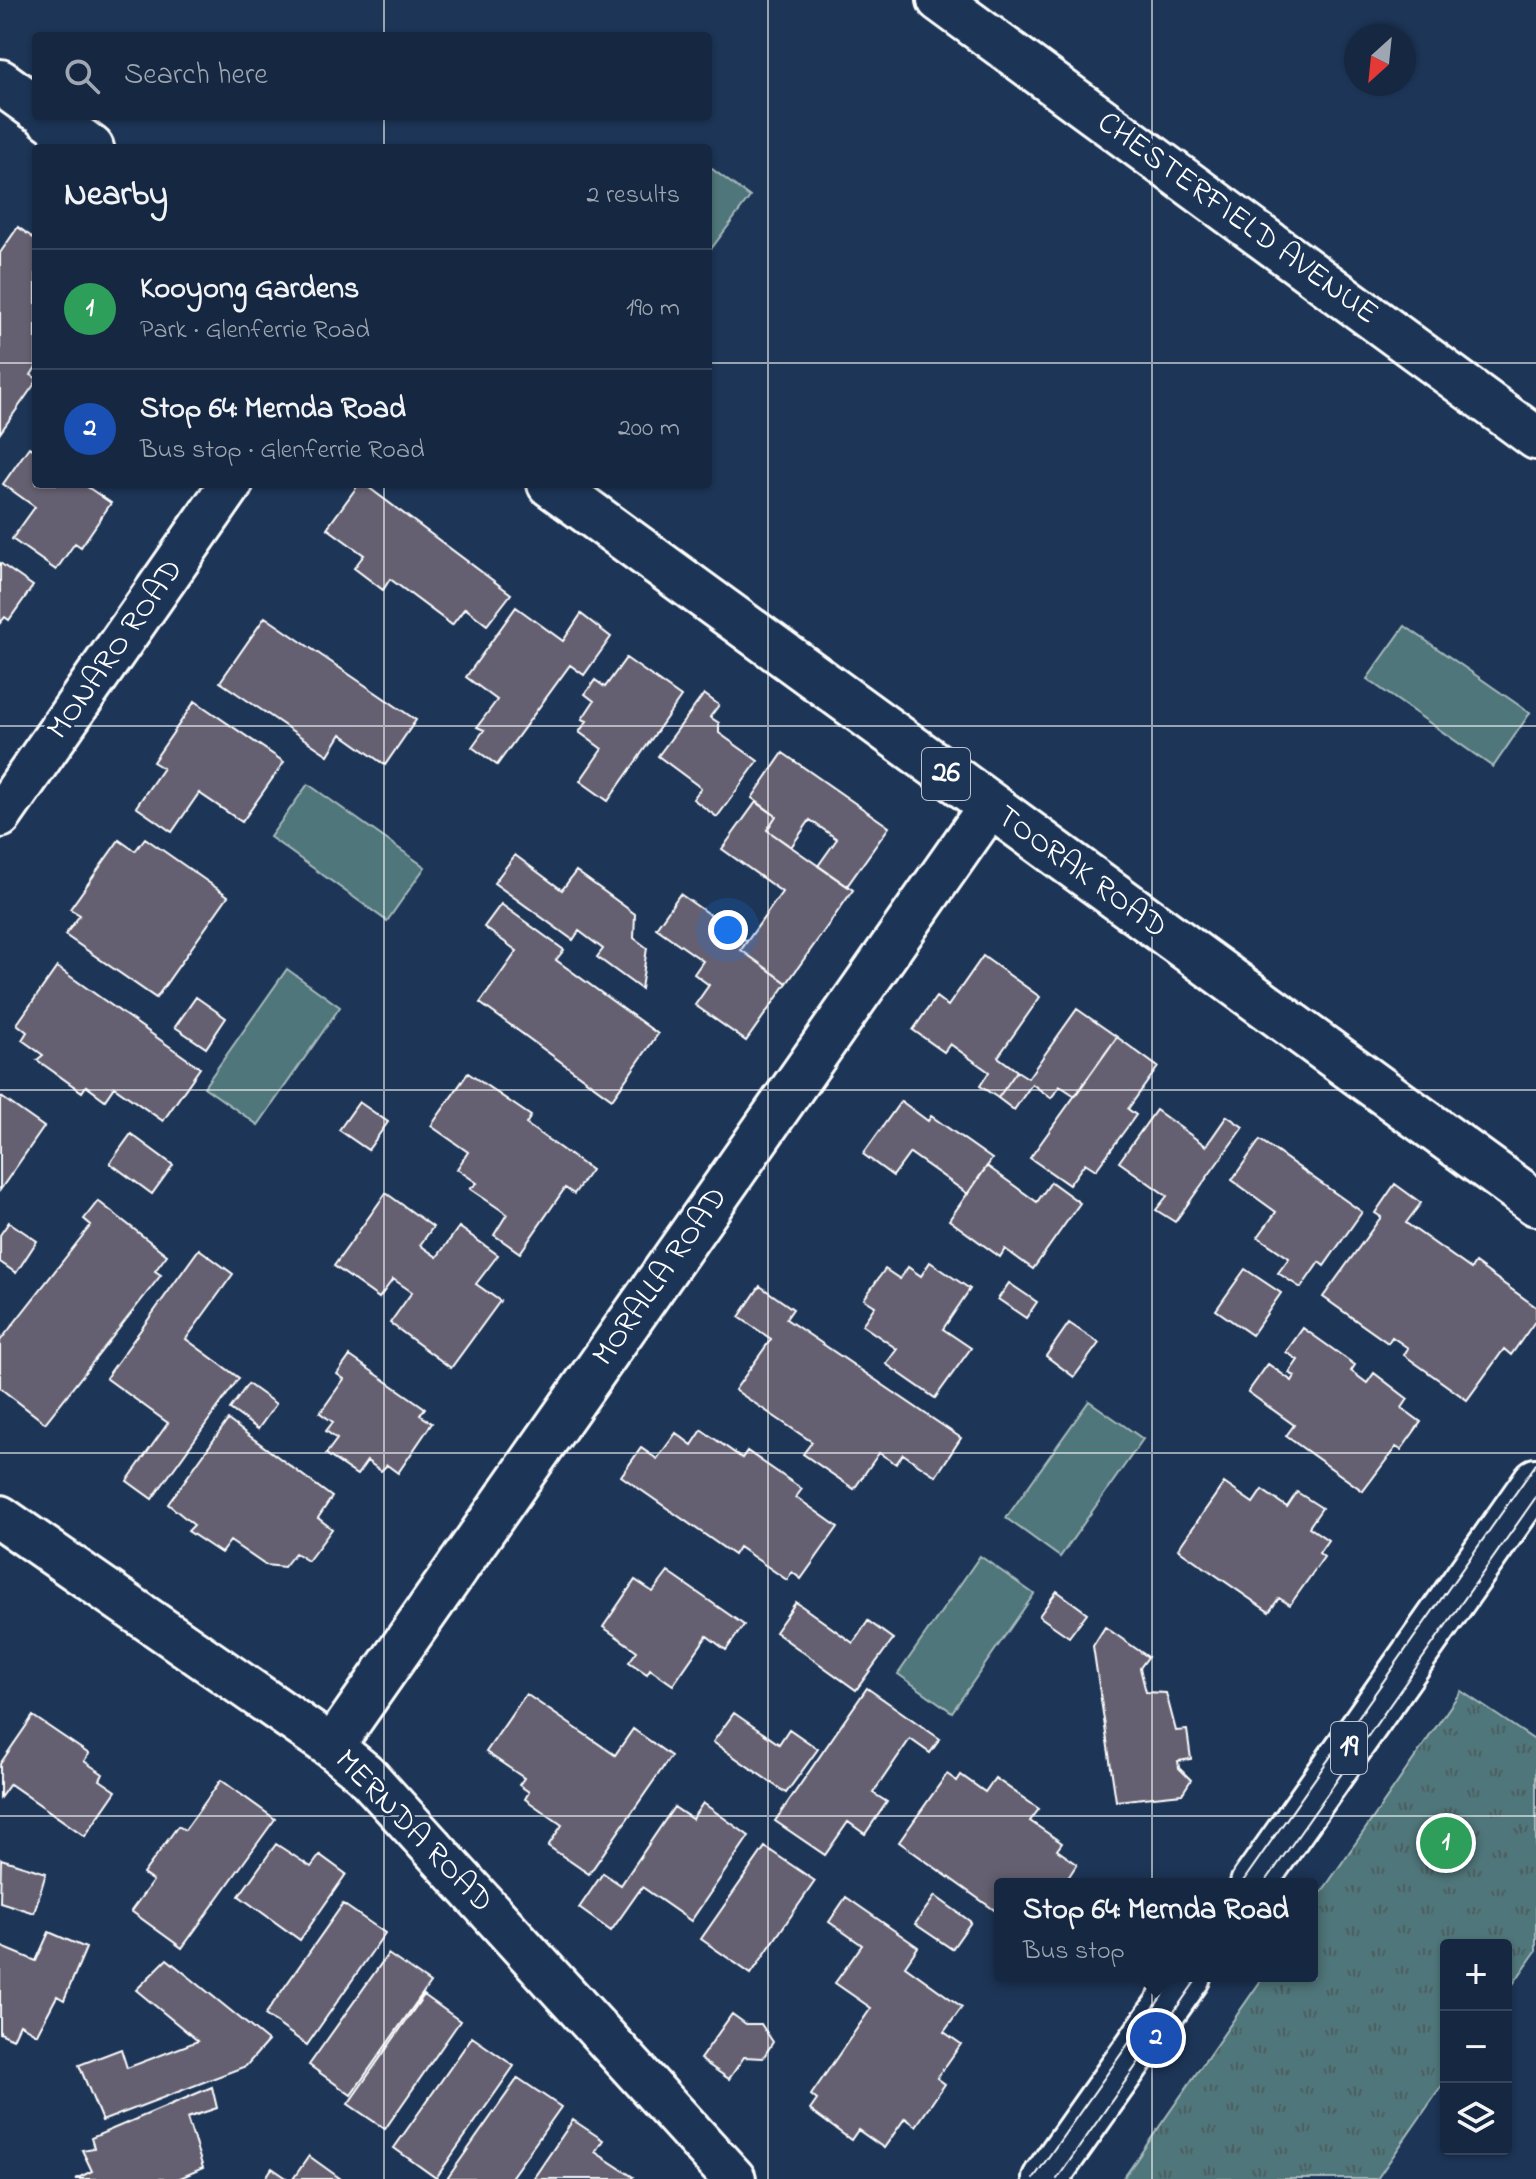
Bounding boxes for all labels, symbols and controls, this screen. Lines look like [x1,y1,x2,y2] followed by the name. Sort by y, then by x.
[1344,24,1416,96] north arrow
[32,32,712,120] search box
[60,54,104,98] icon: search
[124,54,268,98] text: Search here
[1087,101,1387,337] street label: CHESTERFIELD AVENUE
[64,171,168,221] text: Nearby
[587,177,680,215] text: 2 results
[140,268,359,312] text: Kooyong Gardens
[86,290,94,328] text: 1
[626,290,680,328] text: 190 m
[140,312,370,350] text: Park · Glenferrie Road
[140,388,406,432] text: Stop 64: Mernda Road
[84,410,96,448] text: 2
[618,410,680,448] text: 200 m
[140,432,425,470] text: Bus stop · Glenferrie Road
[36,550,196,750] street label: MONARO ROAD
[922,748,970,800] road number: 26
[986,795,1176,951] street label: TOORAK ROAD
[708,910,748,950] your location
[582,1178,740,1376] street label: MORALLA ROAD
[1331,1722,1367,1774] road number: 19
[323,1740,503,1924] street label: MERNDA ROAD
[1420,1813,1472,1873] pin: 1
[994,1878,1318,1982] popup
[1023,1889,1289,1933] text: Stop 64: Mernda Road
[1023,1933,1125,1971] text: Bus stop
[1440,1939,1512,2155] map controls
[1440,1939,1512,2011] button: +
[1130,2008,1182,2068] pin: 2
[1440,2011,1512,2083] button: −
[1440,2083,1512,2155] button: layers

